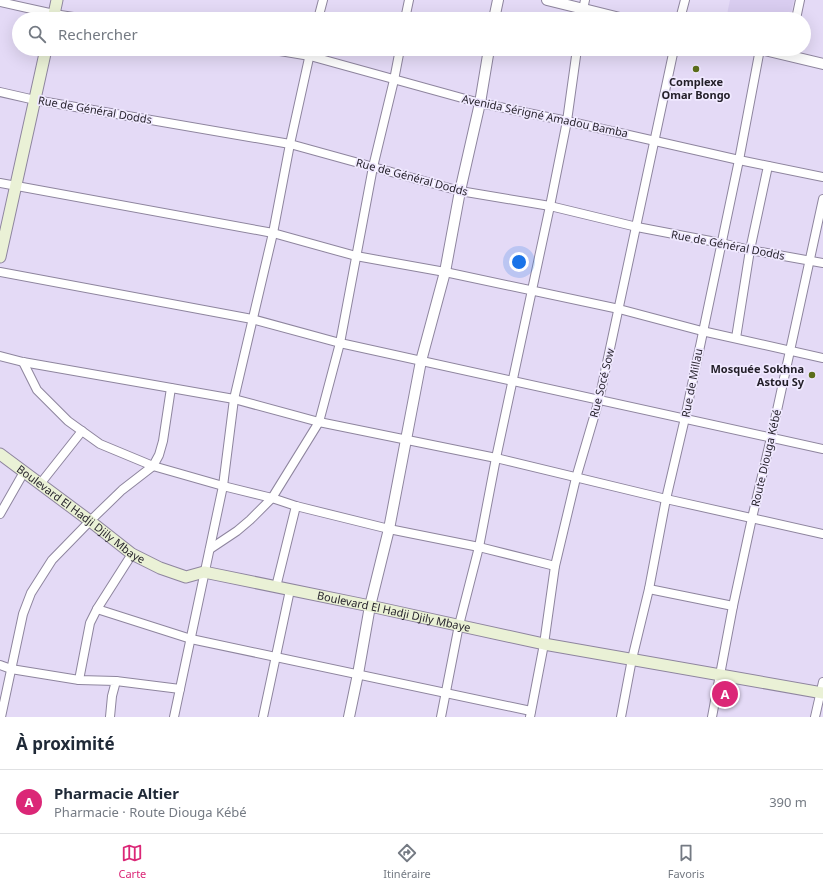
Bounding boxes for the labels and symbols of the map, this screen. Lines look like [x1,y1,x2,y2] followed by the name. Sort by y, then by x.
[691,64,701,74] marker: Complexe Omar Bongo
[662,74,731,102] place label: Complexe Omar Bongo
[461,91,630,140] street label: Avenida Sérigné Amadou Bamba
[37,92,153,127] street label: Rue de Général Dodds
[354,154,470,199] street label: Rue de Général Dodds
[670,226,786,263] street label: Rue de Général Dodds
[509,252,529,272] your location
[586,346,617,419] street label: Rue Socé Sow
[677,347,706,419] street label: Rue de Millau
[710,361,805,389] place label: Mosquée Sokhna Astou Sy
[807,370,817,380] marker: Mosquée Sokhna Astou Sy
[747,408,784,508] street label: Route Diouga Kébé
[14,461,148,566] street label: Boulevard El Hadji Djily Mbaye
[316,587,472,635] street label: Boulevard El Hadji Djily Mbaye
[712,679,738,709] pin: A

